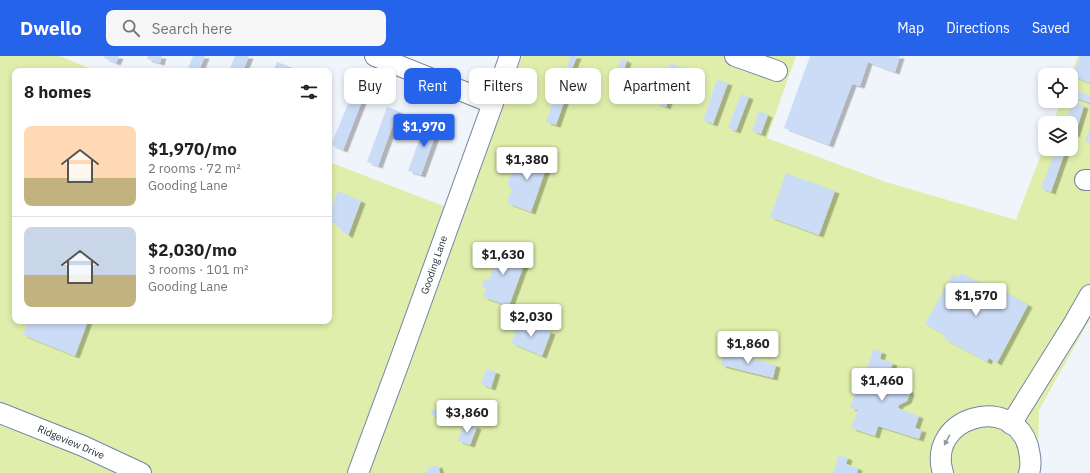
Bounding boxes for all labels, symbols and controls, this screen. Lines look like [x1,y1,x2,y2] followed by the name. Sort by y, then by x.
[106,10,386,46] search box
[20,16,82,40] text: Dwello
[120,17,142,39] icon: search
[152,19,232,38] text: Search here
[897,19,924,37] text: Map
[946,19,1010,37] text: Directions
[1032,19,1070,37] text: Saved
[344,68,396,104] chip: Buy
[404,68,461,104] chip: Rent
[469,68,537,104] chip: Filters
[545,68,601,104] chip: New
[609,68,705,104] chip: Apartment
[1038,68,1078,156] map controls
[1038,68,1078,108] button: locate
[24,81,91,103] text: 8 homes
[298,81,320,103] icon: filters
[391,114,457,148] pin: $1,970
[1038,116,1078,156] button: layers
[402,118,446,135] text: $1,970
[148,138,237,160] text: $1,970/mo
[56,142,104,190] icon: home
[494,147,560,181] pin: $1,380
[505,151,549,168] text: $1,380
[148,160,241,177] text: 2 rooms · 72 m²
[148,177,228,194] text: Gooding Lane
[418,233,450,296] street label: Gooding Lane
[148,239,237,261] text: $2,030/mo
[470,242,536,276] pin: $1,630
[56,243,104,291] icon: home
[481,246,525,263] text: $1,630
[148,261,249,278] text: 3 rooms · 101 m²
[148,278,228,295] text: Gooding Lane
[943,283,1009,317] pin: $1,570
[954,287,998,304] text: $1,570
[498,304,564,338] pin: $2,030
[509,308,553,325] text: $2,030
[715,331,781,365] pin: $1,860
[726,335,770,352] text: $1,860
[849,368,915,402] pin: $1,460
[860,372,904,389] text: $1,460
[434,400,500,434] pin: $3,860
[445,404,489,421] text: $3,860
[36,422,107,462] street label: Ridgeview Drive
[943,434,950,446] one-way arrow

